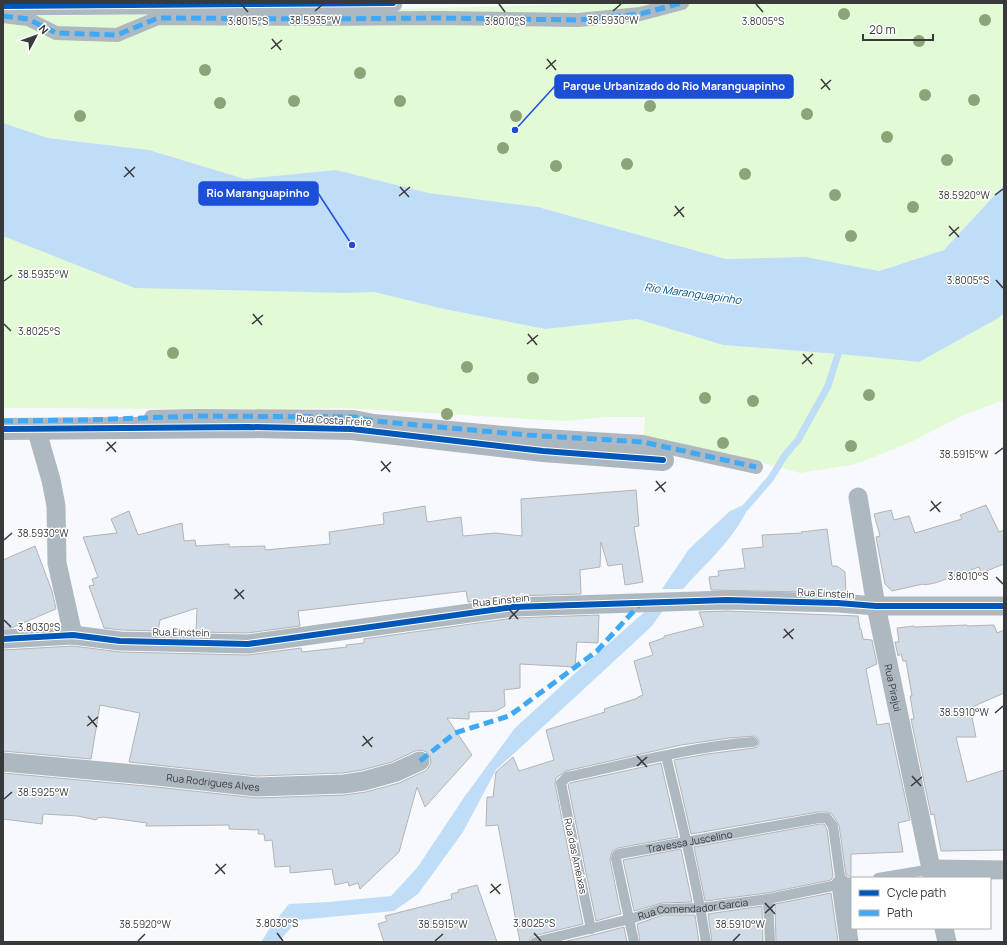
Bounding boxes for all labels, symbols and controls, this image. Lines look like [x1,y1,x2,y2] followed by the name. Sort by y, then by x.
[289,13,341,27] text: 38.5935°W
[587,13,639,27] text: 38.5930°W
[228,14,268,28] text: 3.8015°S
[485,14,525,28] text: 3.8010°S
[742,14,784,28] text: 3.8005°S
[16,16,56,56] north arrow
[863,16,933,42] scale bar
[36,21,52,37] text: N
[869,21,896,38] text: 20 m
[555,75,793,98] callout: Parque Urbanizado do Rio Maranguapinho
[563,78,785,93] text: Parque Urbanizado do Rio Maranguapinho
[199,182,318,205] callout: Rio Maranguapinho
[207,185,310,200] text: Rio Maranguapinho
[938,188,990,202] text: 38.5920°W
[17,267,69,281] text: 38.5935°W
[947,273,989,287] text: 3.8005°S
[644,279,744,307] water label: Rio Maranguapinho
[18,324,60,338] text: 3.8025°S
[296,411,372,429] street label: Rua Costa Freire
[939,447,989,461] text: 38.5915°W
[17,526,69,540] text: 38.5930°W
[948,569,988,583] text: 3.8010°S
[797,585,855,601] street label: Rua Einstein
[472,590,530,610] street label: Rua Einstein
[18,620,60,634] text: 3.8030°S
[152,625,210,639] street label: Rua Einstein
[881,663,905,713] street label: Rua Pirajui
[939,705,989,719] text: 38.5910°W
[166,770,260,794] street label: Rua Rodrigues Alves
[17,785,69,799] text: 38.5925°W
[561,817,591,895] street label: Rua das Ameixas
[646,827,734,856] street label: Travessa Juscelino
[851,877,991,929] legend
[887,884,946,901] text: Cycle path
[636,895,749,923] street label: Rua Comendador Garcia
[887,904,913,921] text: Path
[256,916,298,930] text: 3.8030°S
[513,916,555,930] text: 3.8025°S
[119,917,171,931] text: 38.5920°W
[418,917,468,931] text: 38.5915°W
[715,917,765,931] text: 38.5910°W

